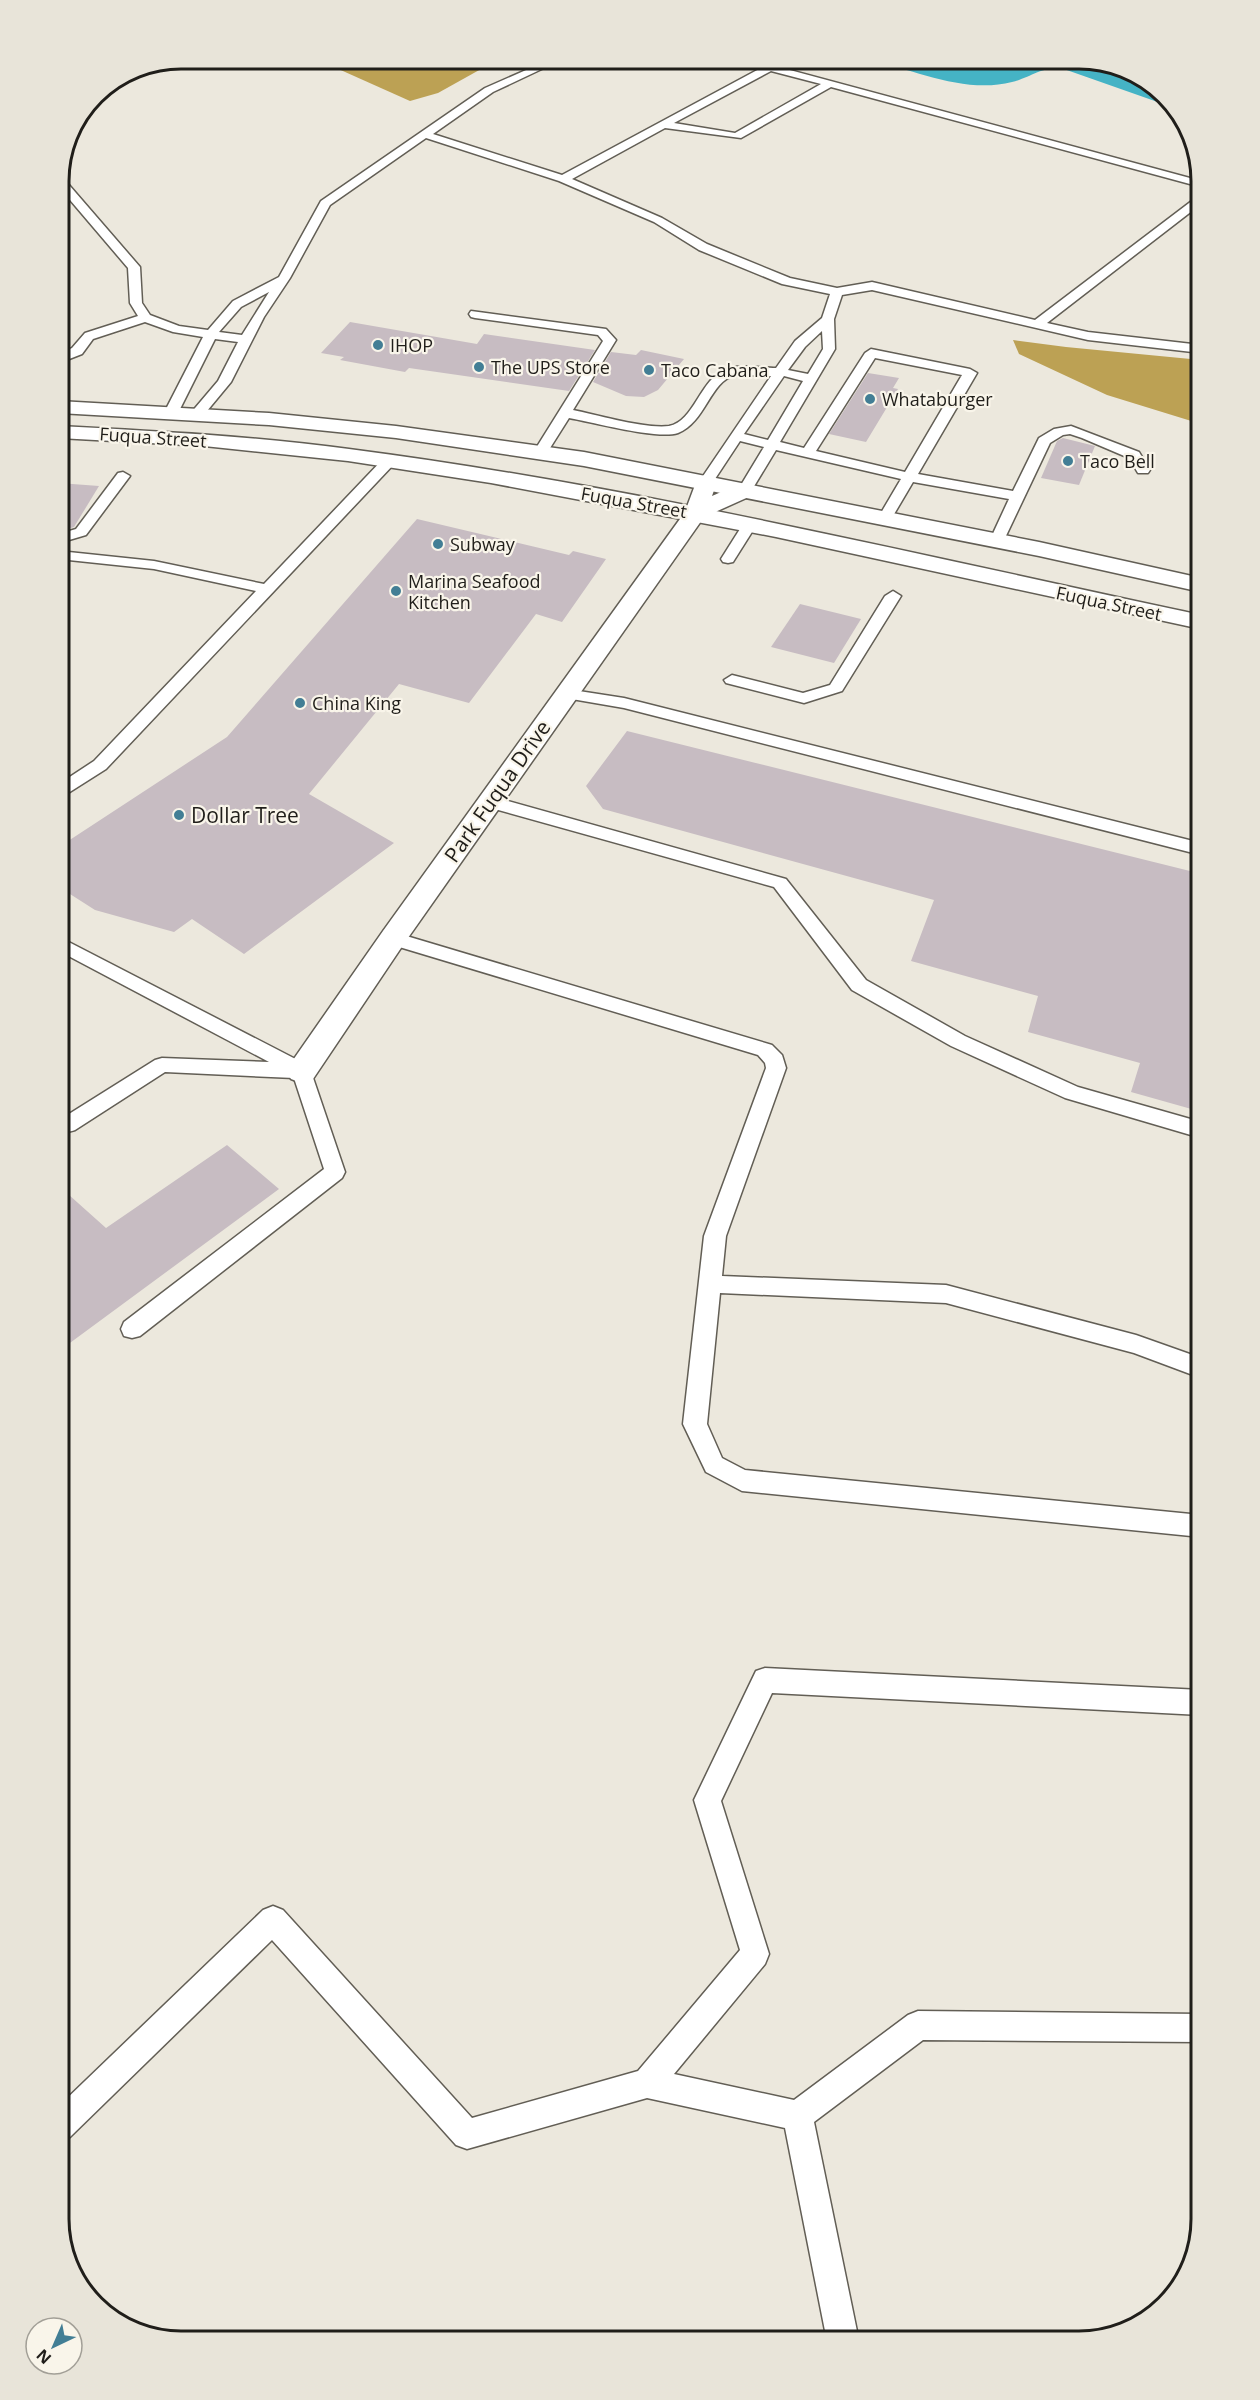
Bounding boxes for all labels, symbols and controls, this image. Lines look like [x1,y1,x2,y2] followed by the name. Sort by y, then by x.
[390,333,433,357] place label: IHOP
[371,338,385,352] marker: IHOP
[491,355,610,379] place label: The UPS Store
[661,358,768,382] place label: Taco Cabana
[472,360,486,374] marker: The UPS Store
[642,363,656,377] marker: Taco Cabana
[882,387,993,411] place label: Whataburger
[863,392,877,406] marker: Whataburger
[99,421,207,453] street label: Fuqua Street
[1080,449,1155,473] place label: Taco Bell
[1061,454,1075,468] marker: Taco Bell
[579,481,689,523] street label: Fuqua Street
[450,532,516,556] place label: Subway
[431,537,445,551] marker: Subway
[408,569,541,614] place label: Marina Seafood Kitchen
[1054,580,1164,626] street label: Fuqua Street
[389,584,403,598] marker: Marina Seafood Kitchen
[312,691,401,715] place label: China King
[293,696,307,710] marker: China King
[438,714,556,868] street label: Park Fuqua Drive
[191,801,299,829] place label: Dollar Tree
[172,808,186,822] marker: Dollar Tree
[24,2316,84,2376] north arrow
[31,2344,56,2369] text: N

